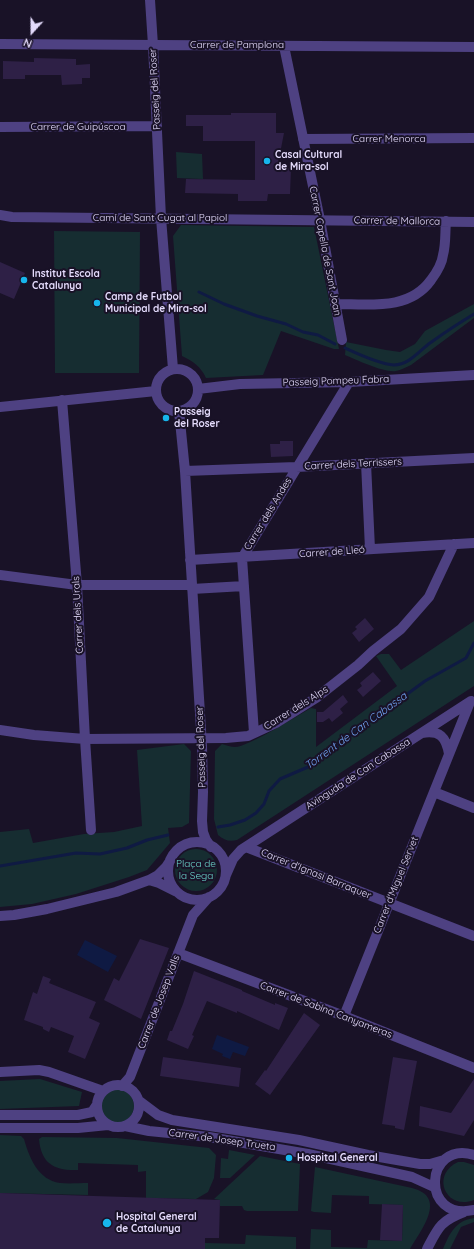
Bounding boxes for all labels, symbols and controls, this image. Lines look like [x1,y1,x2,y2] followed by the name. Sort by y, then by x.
[12,12,52,52] north arrow
[21,35,34,51] text: N
[190,39,284,51] street label: Carrer de Pamplona
[147,48,163,130] street label: Passeig del Roser
[30,121,126,133] street label: Carrer de Guipúscoa
[353,133,425,145] street label: Carrer Menorca
[275,149,342,172] place label: Casal Cultural de Mira-sol
[262,156,272,166] marker: Casal Cultural de Mira-sol
[307,185,343,317] street label: Carrer Capella de Sant Joan
[93,212,227,224] street label: Camí de Sant Cugat al Papiol
[354,214,440,228] street label: Carrer de Mallorca
[32,268,100,292] place label: Institut Escola Catalunya
[19,275,29,285] marker: Institut Escola Catalunya
[105,291,207,314] place label: Camp de Futbol Municipal de Mira-sol
[92,298,102,308] marker: Camp de Futbol Municipal de Mira-sol
[283,373,389,389] street label: Passeig Pompeu Fabra
[174,406,220,430] place label: Passeig del Roser
[161,413,171,423] marker: Passeig del Roser
[304,455,402,473] street label: Carrer dels Terrissers
[242,476,294,552] street label: Carrer dels Andes
[299,544,365,560] street label: Carrer de Lleó
[70,576,86,654] street label: Carrer dels Urals
[262,684,330,732] street label: Carrer dels Alps
[302,690,410,772] water label: Torrent de Can Cabassa
[194,706,208,788] street label: Passeig del Roser
[304,736,412,812] street label: Avinguda de Can Cabassa
[371,835,421,935] street label: Carrer d'Miguel Servet
[259,846,373,902] street label: Carrer d'Ignasi Barraquer
[176,858,216,882] park label: Plaça de la Sega
[136,953,182,1051] street label: Carrer de Josep Valls
[258,979,394,1041] street label: Carrer de Sabina Canyameras
[168,1127,276,1153] street label: Carrer de Josep Trueta
[297,1152,378,1164] place label: Hospital General
[284,1153,294,1163] marker: Hospital General
[116,1211,197,1234] place label: Hospital General de Catalunya
[101,1217,113,1229] marker: Hospital General de Catalunya

